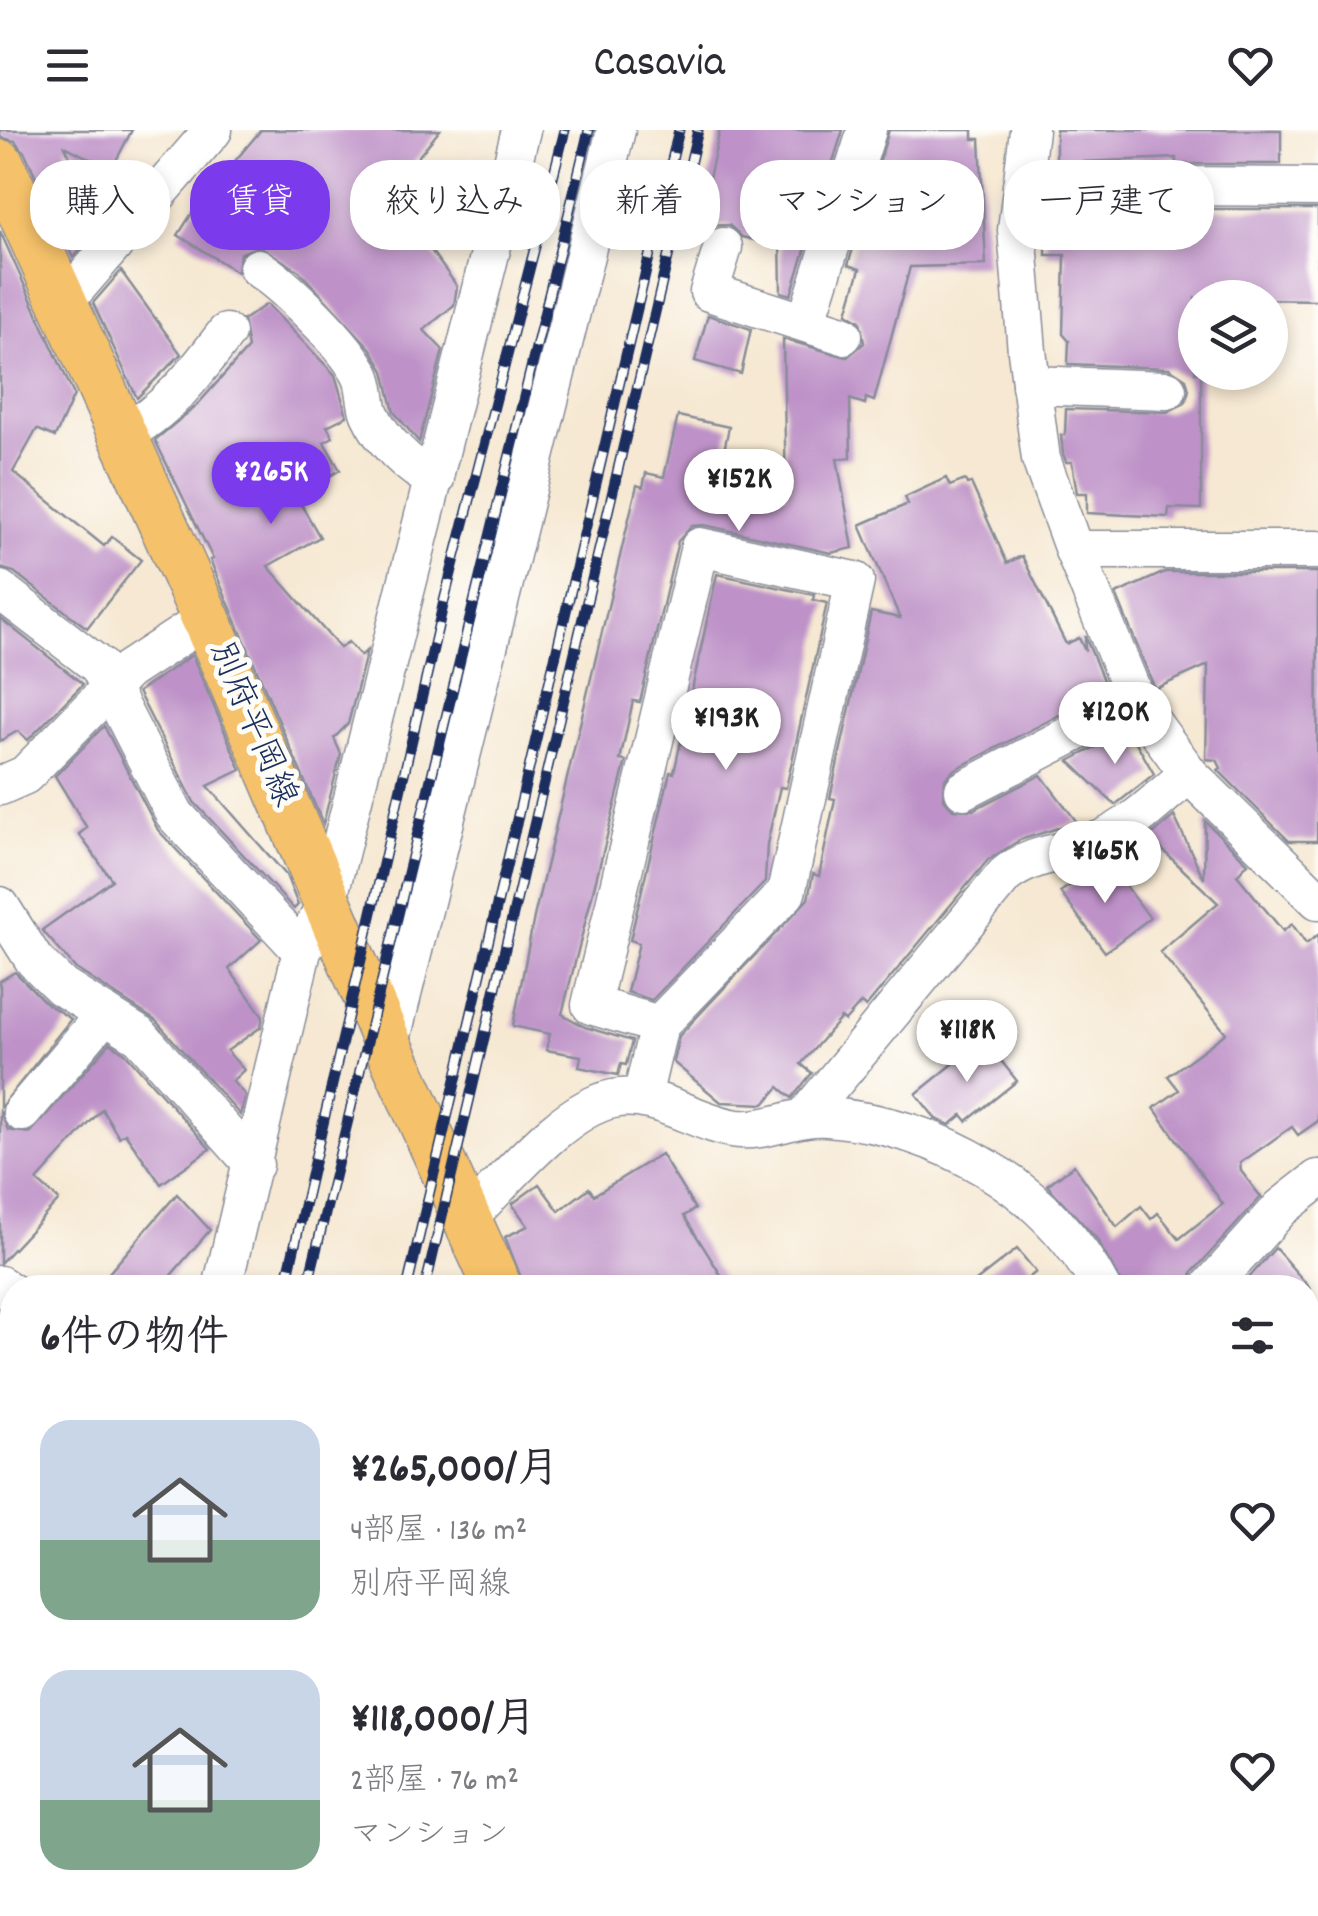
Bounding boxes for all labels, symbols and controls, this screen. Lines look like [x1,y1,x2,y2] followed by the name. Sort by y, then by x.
[593,33,725,97] text: Casavia
[40,38,95,93] icon: menu
[1223,38,1278,93] icon: heart
[30,160,170,250] chip: 購入
[190,160,330,250] chip: 賃貸
[350,160,560,250] chip: 絞り込み
[580,160,720,250] chip: 新着
[740,160,984,250] chip: マンション
[1004,160,1214,250] chip: 一戸建て
[1178,280,1288,390] map controls
[1178,280,1288,390] button: layers
[201,442,341,527] pin: ¥265K
[669,449,809,534] pin: ¥152K
[234,451,308,497] text: ¥265K
[706,458,772,504] text: ¥152K
[194,635,308,815] street label: 別府平岡線
[1045,682,1185,767] pin: ¥120K
[656,688,796,773] pin: ¥193K
[1081,691,1149,737] text: ¥120K
[693,697,759,743] text: ¥193K
[1035,821,1175,906] pin: ¥165K
[1071,830,1139,876] text: ¥165K
[897,1000,1037,1085] pin: ¥118K
[938,1009,996,1055] text: ¥118K
[1225,1308,1280,1363] icon: filters
[40,1311,229,1371] text: 6件の物件
[350,1442,559,1502] text: ¥265,000/月
[120,1460,240,1580] icon: home
[1225,1493,1280,1548] icon: heart
[350,1510,527,1556] text: 4部屋 · 136 m²
[350,1564,510,1610] text: 別府平岡線
[350,1692,536,1752] text: ¥118,000/月
[120,1710,240,1830] icon: home
[1225,1743,1280,1798] icon: heart
[350,1760,519,1806] text: 2部屋 · 76 m²
[350,1814,509,1860] text: マンション

